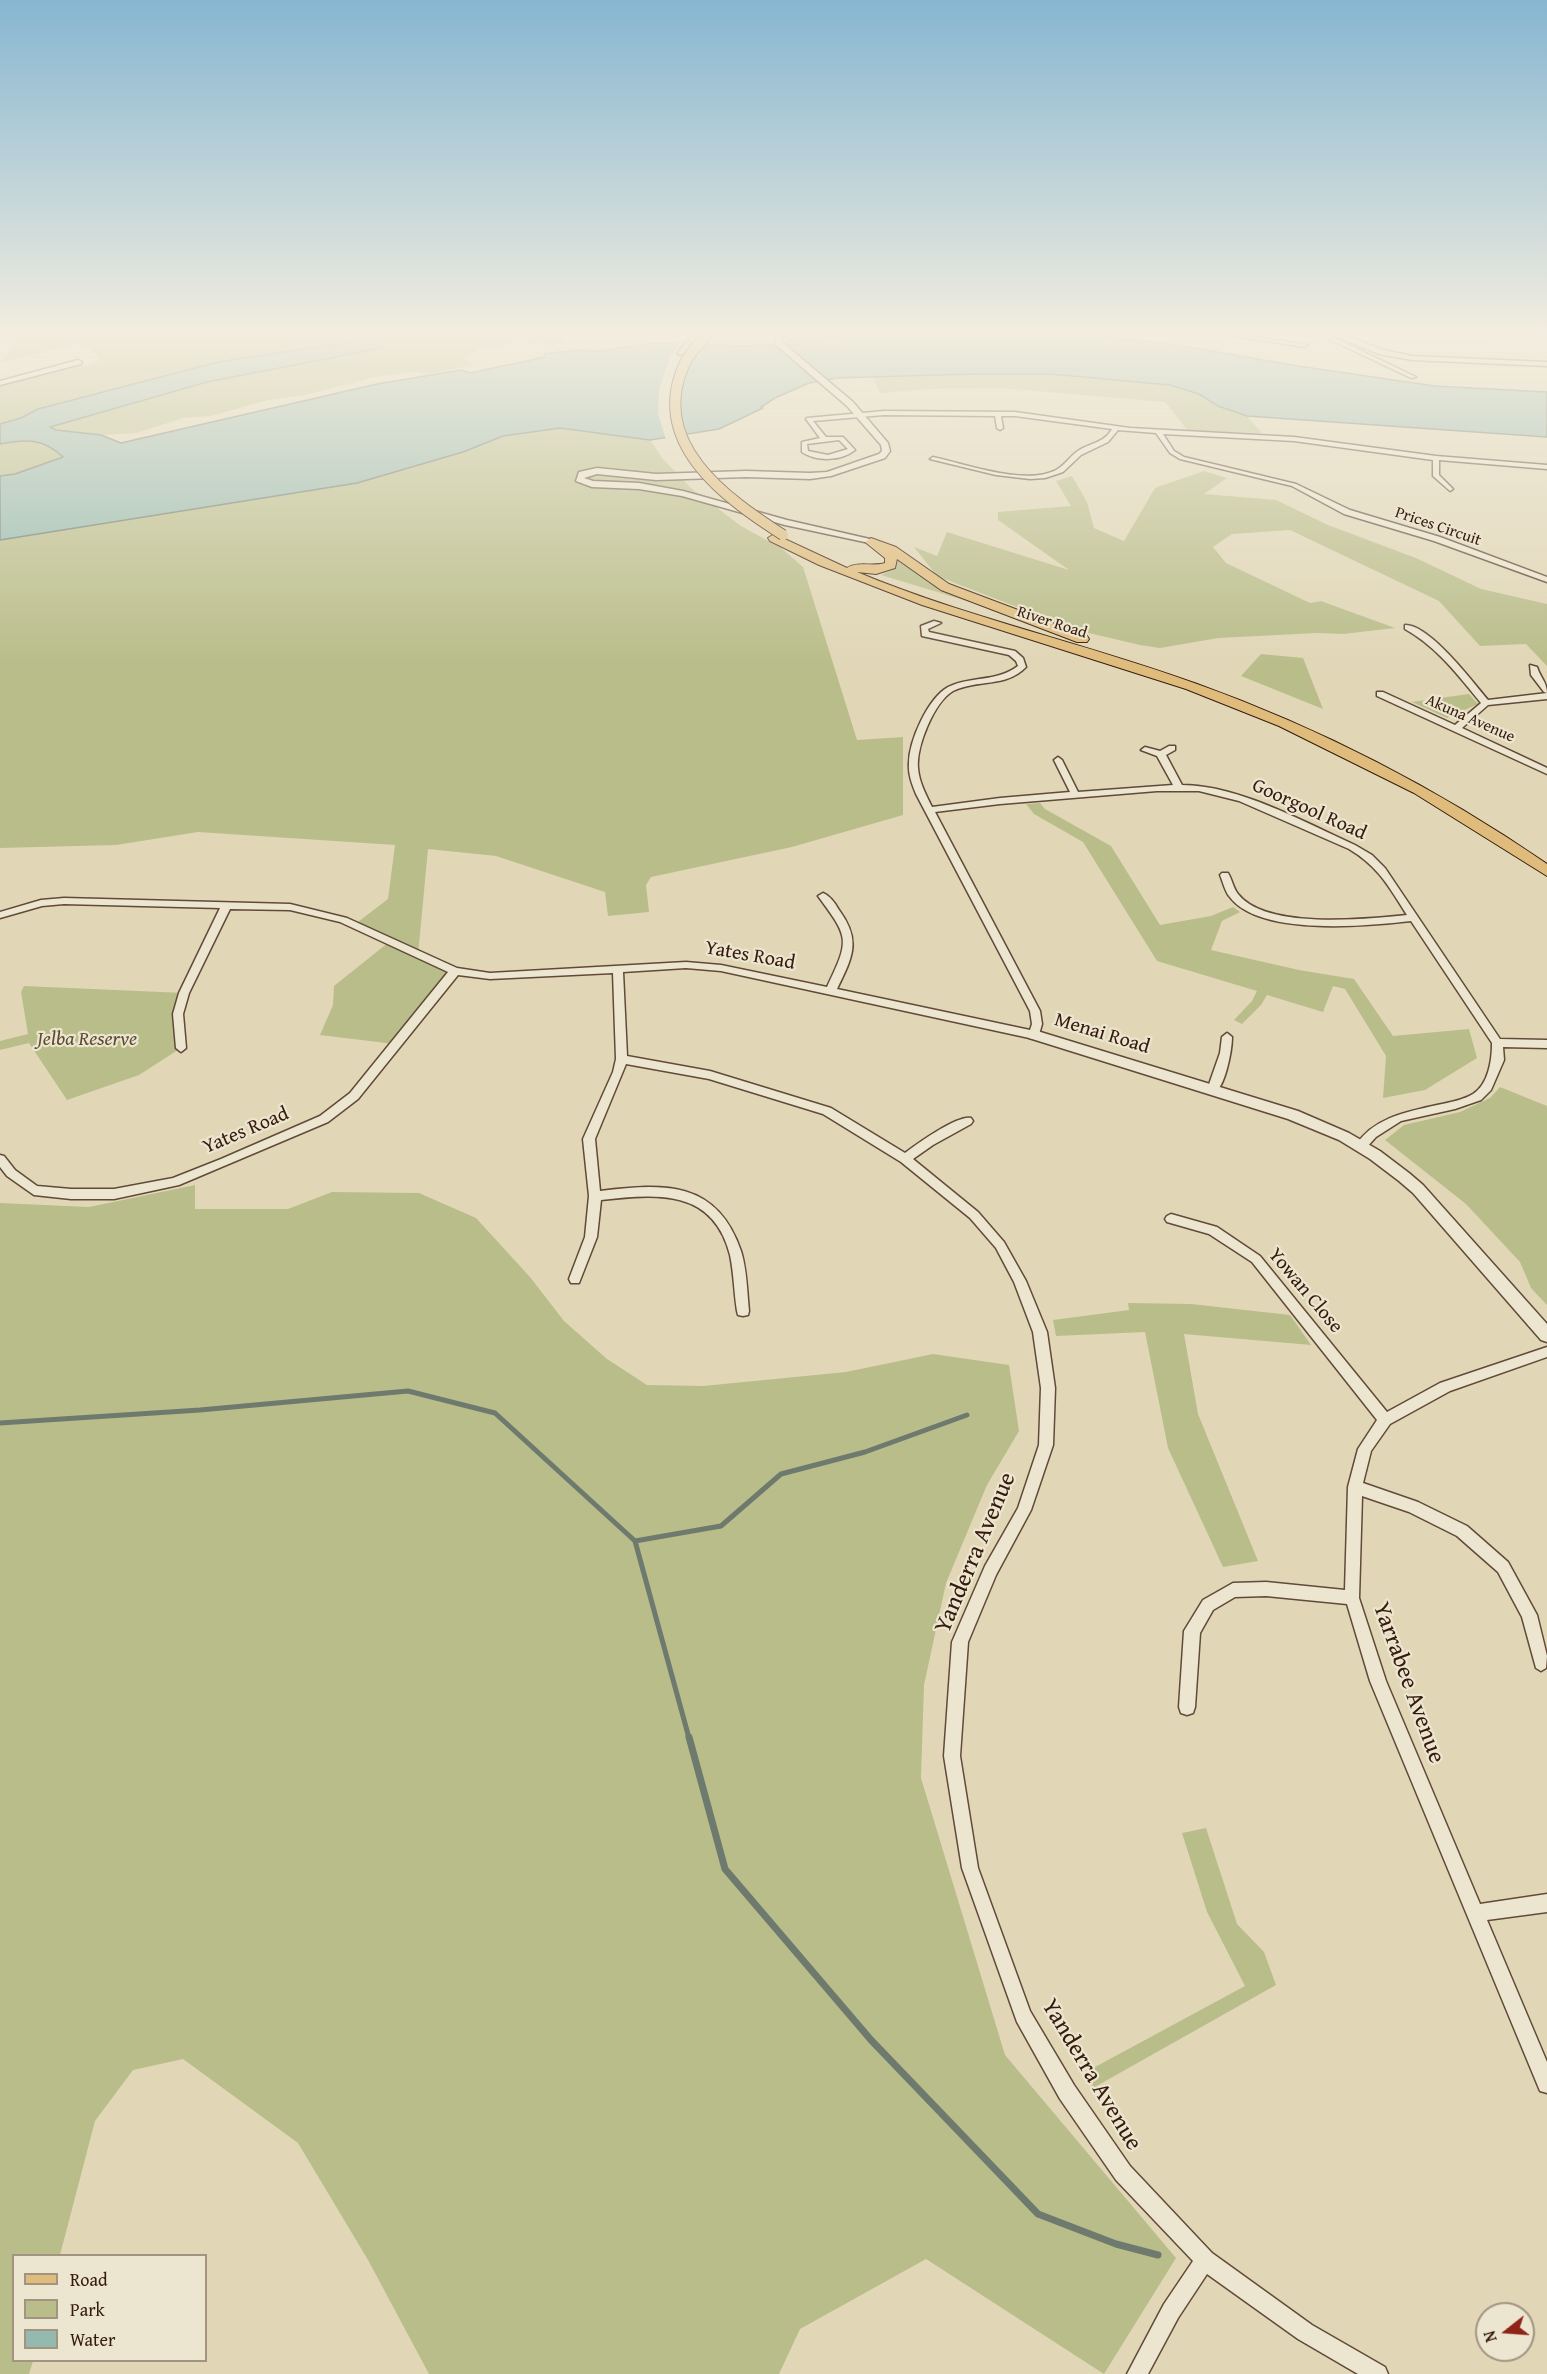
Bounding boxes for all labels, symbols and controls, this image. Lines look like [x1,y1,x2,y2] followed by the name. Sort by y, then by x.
[1393,503,1483,551] street label: Prices Circuit
[1015,603,1089,643] street label: River Road
[1422,691,1518,747] street label: Akuna Avenue
[1248,774,1370,846] street label: Goorgool Road
[703,936,797,976] street label: Yates Road
[1051,1008,1153,1060] street label: Menai Road
[37,1028,137,1052] park label: Jelba Reserve
[199,1102,293,1160] street label: Yates Road
[1262,1244,1348,1338] street label: Yowan Close
[929,1468,1023,1638] street label: Yanderra Avenue
[1366,1599,1450,1767] street label: Yarrabee Avenue
[1034,1994,1148,2156] street label: Yanderra Avenue
[12,2254,207,2362] legend
[70,2266,108,2293] text: Road
[70,2296,105,2323] text: Park
[1475,2302,1535,2362] north arrow
[70,2326,115,2353] text: Water
[1477,2328,1503,2345] text: N

